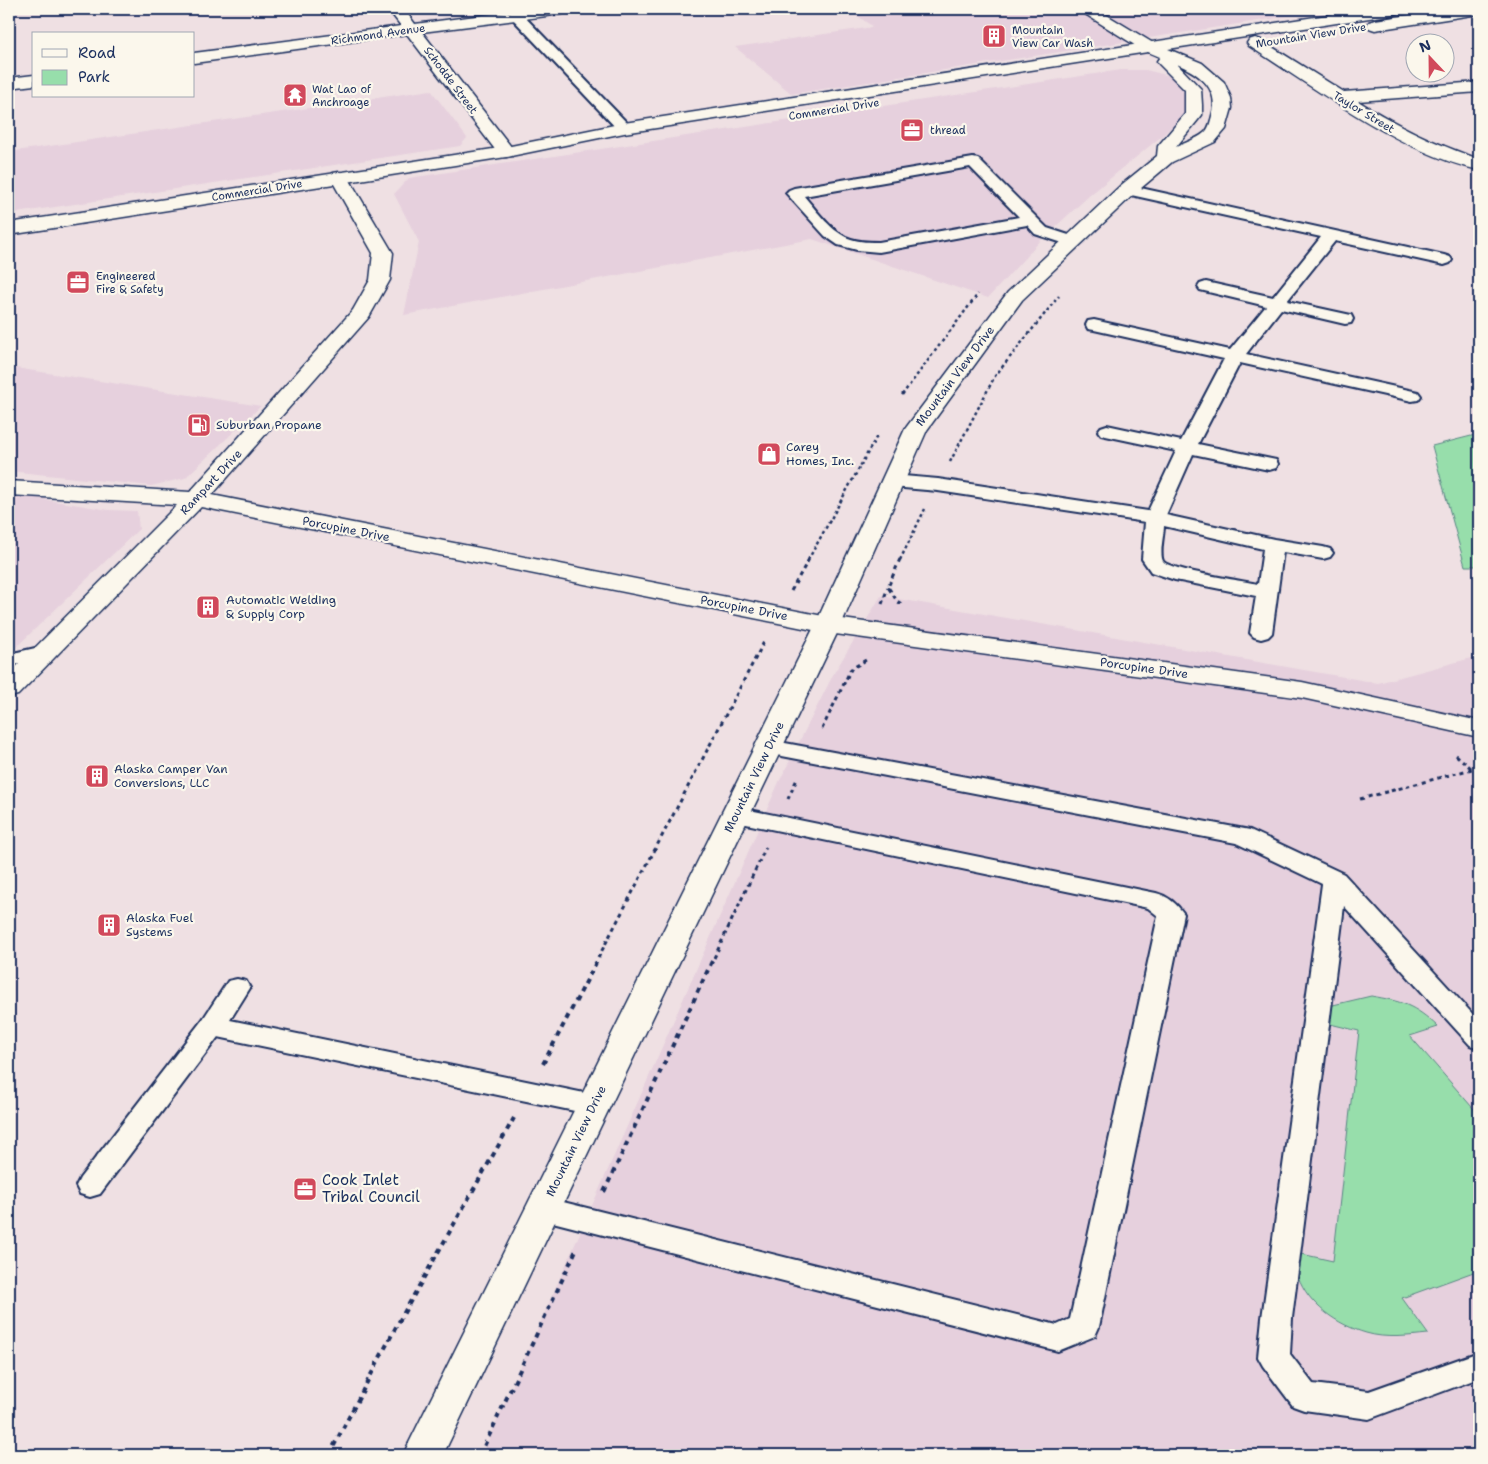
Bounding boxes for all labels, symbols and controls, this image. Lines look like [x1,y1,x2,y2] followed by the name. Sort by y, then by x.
[1255,19,1367,52] street label: Mountain View Drive
[330,20,426,49] street label: Richmond Avenue
[981,23,1007,49] building icon: Mountain View Car Wash
[1012,23,1093,51] place label: Mountain View Car Wash
[32,32,195,98] legend
[1406,32,1456,82] north arrow
[1417,36,1434,56] text: N
[78,43,116,63] text: Road
[420,44,481,117] street label: Schodde Street
[78,67,110,87] text: Park
[282,82,308,108] temple icon: Wat Lao of Anchroage
[312,82,372,110] place label: Wat Lao of Anchroage
[1330,88,1398,137] street label: Taylor Street
[788,95,881,124] street label: Commercial Drive
[899,117,925,143] office icon: thread
[930,123,966,138] place label: thread
[211,176,304,205] street label: Commercial Drive
[65,269,91,295] office icon: Engineered Fire & Safety
[96,269,163,297] place label: Engineered Fire & Safety
[912,322,998,429] street label: Mountain View Drive
[186,412,212,438] fuel station icon: Suburban Propane
[216,417,322,433] place label: Suburban Propane
[786,439,854,469] place label: Carey Homes, Inc.
[756,441,782,467] shop icon: Carey Homes, Inc.
[177,446,246,518] street label: Rampart Drive
[301,513,391,545] street label: Porcupine Drive
[226,592,336,622] place label: Automatic Welding & Supply Corp
[699,592,789,624] street label: Porcupine Drive
[195,594,221,620] building icon: Automatic Welding & Supply Corp
[1099,654,1189,682] street label: Porcupine Drive
[720,719,788,835] street label: Mountain View Drive
[114,761,228,791] place label: Alaska Camper Van Conversions, LLC
[84,763,110,789] building icon: Alaska Camper Van Conversions, LLC
[126,910,193,940] place label: Alaska Fuel Systems
[96,912,122,938] building icon: Alaska Fuel Systems
[542,1083,610,1199] street label: Mountain View Drive
[322,1170,420,1207] place label: Cook Inlet Tribal Council
[292,1176,318,1202] office icon: Cook Inlet Tribal Council

